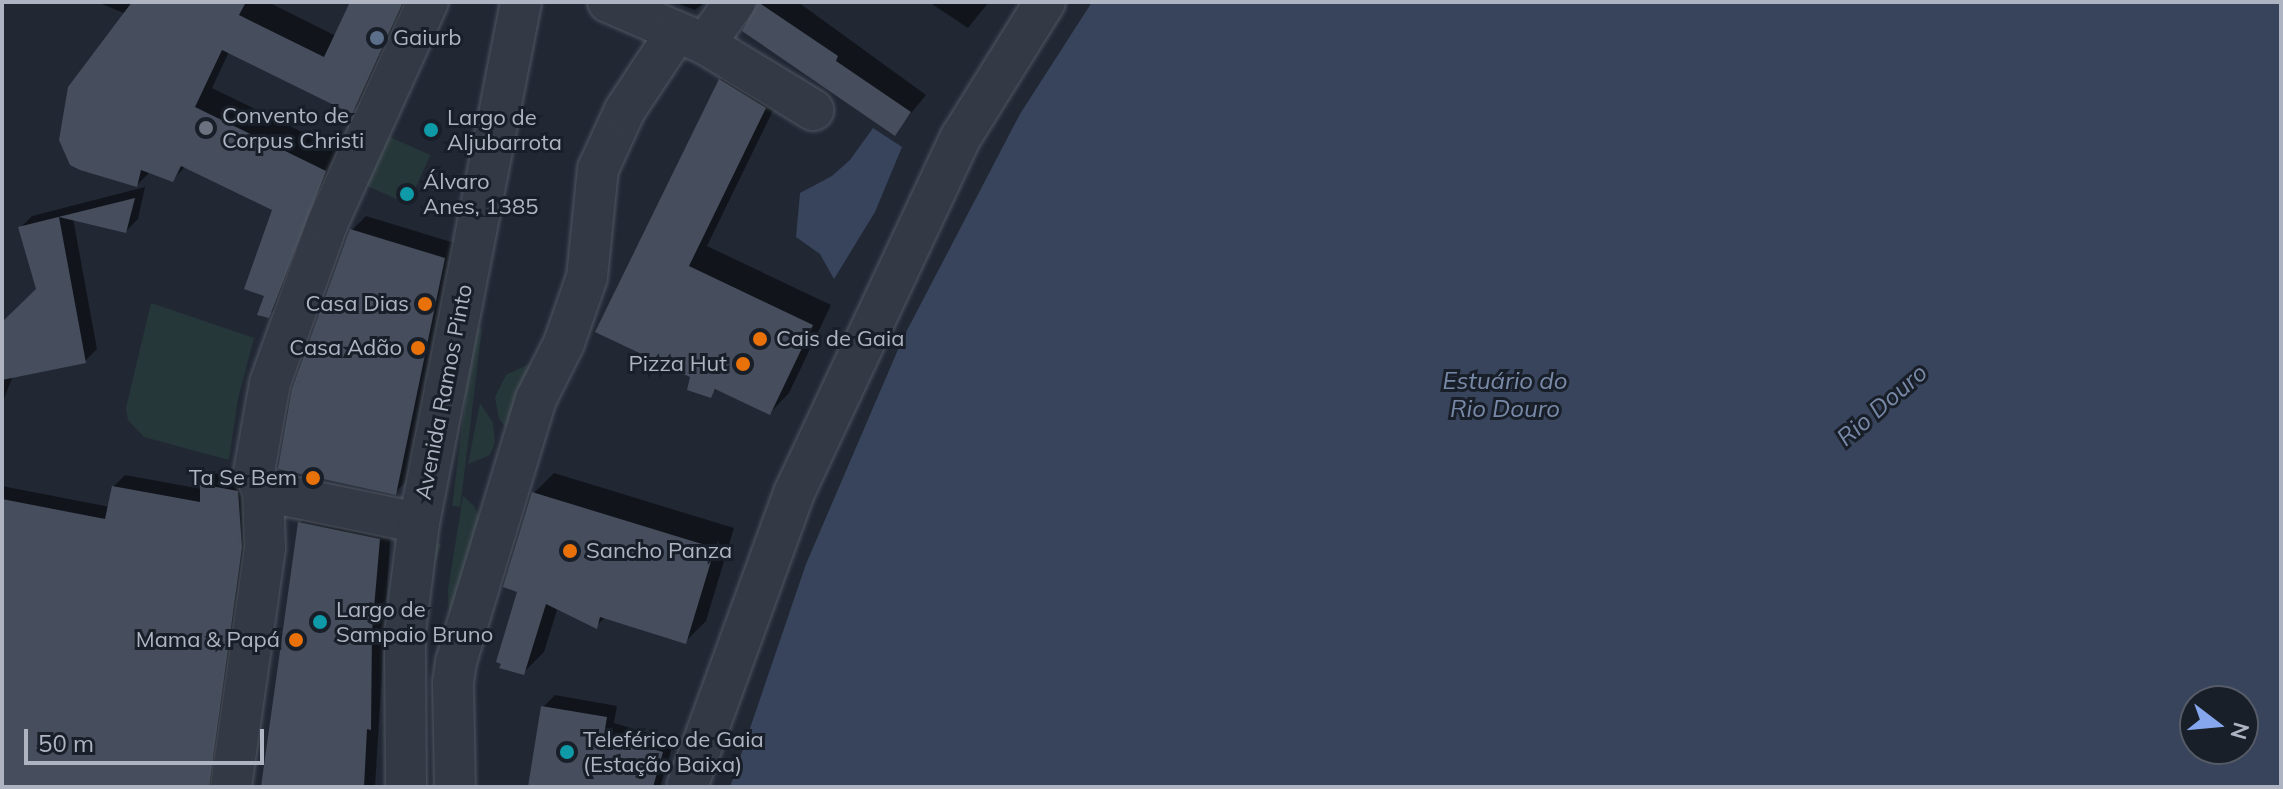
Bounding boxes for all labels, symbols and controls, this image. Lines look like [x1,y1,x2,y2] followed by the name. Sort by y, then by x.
[393,25,461,51] place label: Gaiurb
[368,29,386,47] marker: Gaiurb
[222,102,364,154] place label: Convento de Corpus Christi
[447,104,562,156] place label: Largo de Aljubarrota
[197,119,215,137] marker: Convento de Corpus Christi
[422,121,440,139] marker: Largo de Aljubarrota
[423,168,538,220] place label: Álvaro Anes, 1385
[398,185,416,203] marker: Álvaro Anes, 1385
[410,282,478,502] street label: Avenida Ramos Pinto
[305,291,409,317] place label: Casa Dias
[416,295,434,313] marker: Casa Dias
[776,326,904,352] place label: Cais de Gaia
[751,330,769,348] marker: Cais de Gaia
[289,335,402,361] place label: Casa Adão
[409,339,427,357] marker: Casa Adão
[629,351,727,377] place label: Pizza Hut
[734,355,752,373] marker: Pizza Hut
[1831,358,1933,452] water label: Rio Douro
[1443,367,1567,423] water label: Estuário do Rio Douro
[189,465,297,491] place label: Ta Se Bem
[304,469,322,487] marker: Ta Se Bem
[586,538,732,564] place label: Sancho Panza
[561,542,579,560] marker: Sancho Panza
[336,596,493,648] place label: Largo de Sampaio Bruno
[311,613,329,631] marker: Largo de Sampaio Bruno
[136,627,280,653] place label: Mama & Papá
[287,631,305,649] marker: Mama & Papá
[2179,685,2259,765] north arrow
[28,713,268,763] scale bar
[2224,719,2256,743] text: N
[583,726,764,778] place label: Teleférico de Gaia (Estação Baixa)
[38,728,94,758] text: 50 m
[558,743,576,761] marker: Teleférico de Gaia (Estação Baixa)

